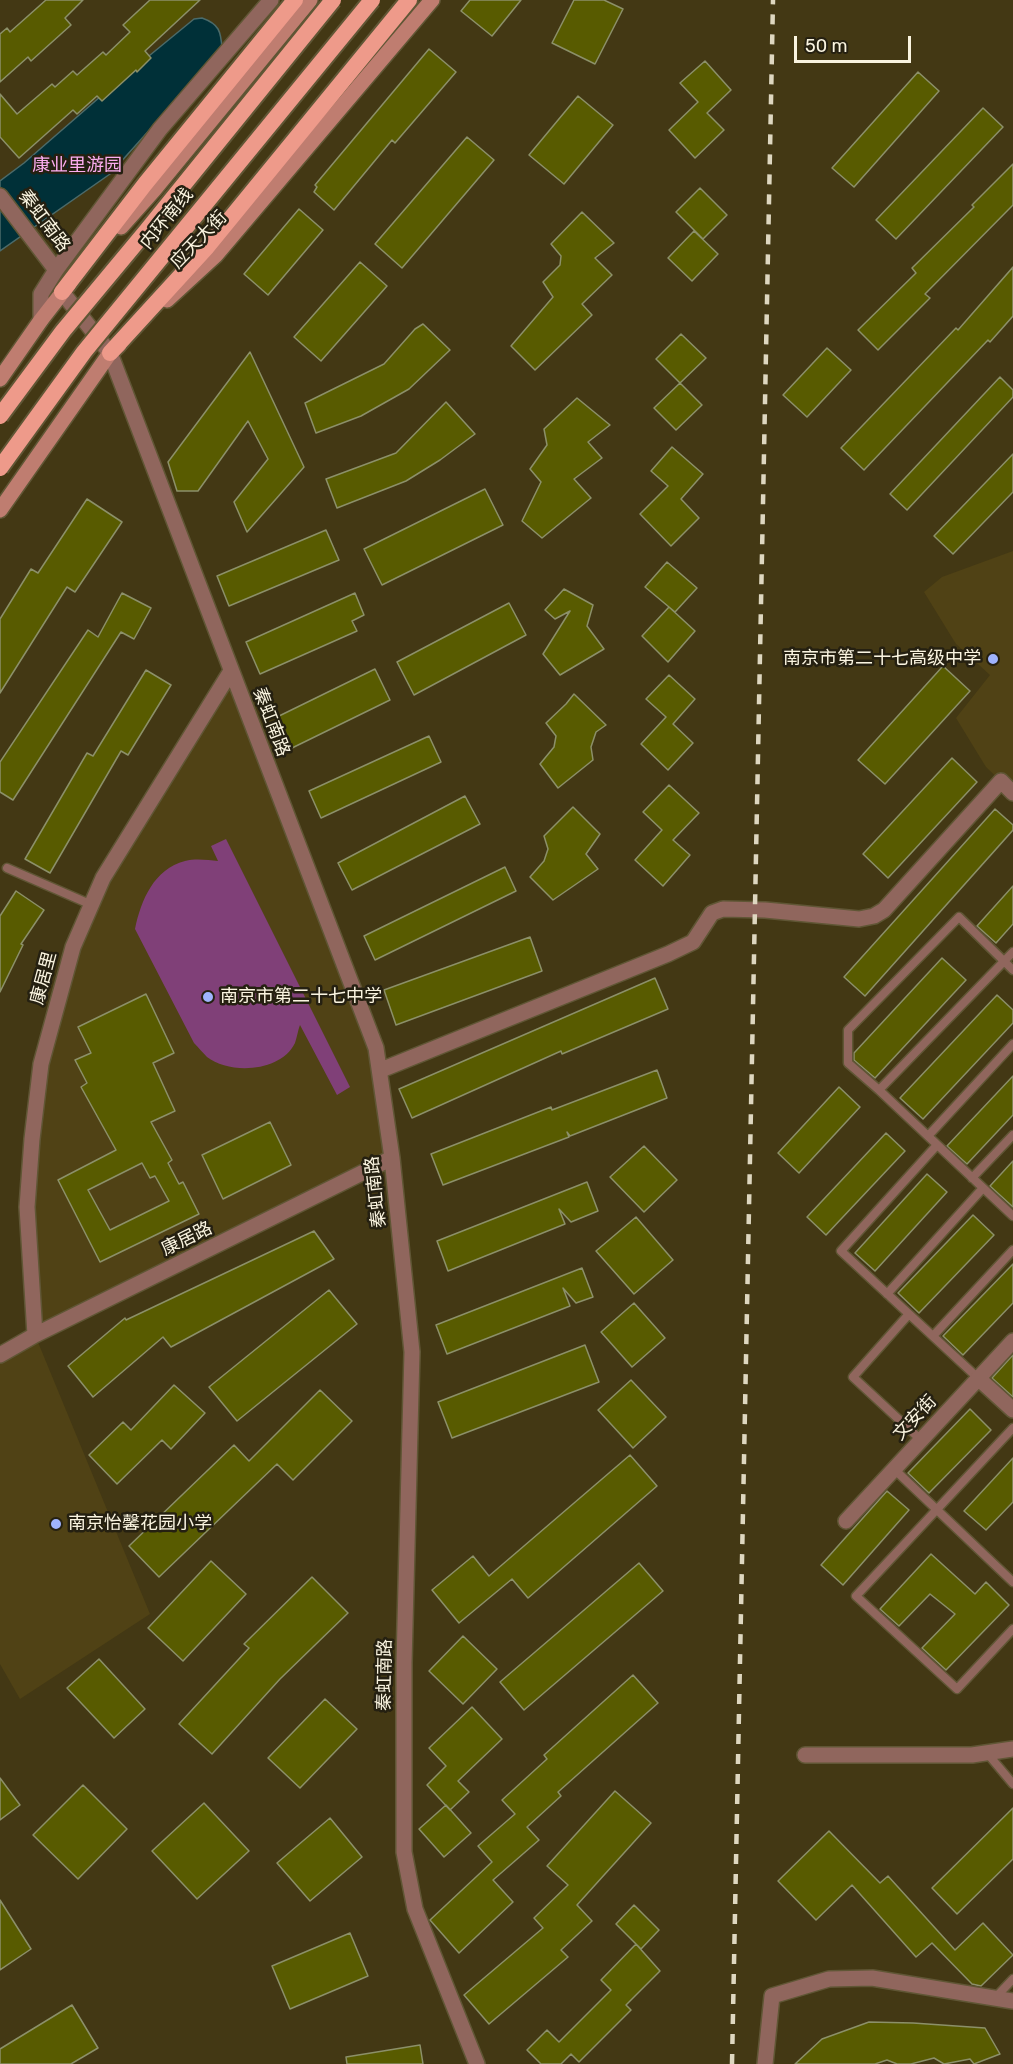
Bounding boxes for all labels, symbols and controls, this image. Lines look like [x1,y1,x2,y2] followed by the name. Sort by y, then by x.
[797,24,914,62] scale bar
[805,35,848,57] text: 50 m
[32,155,122,177] park label: 康业里游园
[136,184,198,254] street label: 内环南线
[14,186,74,256] street label: 秦虹南路
[166,207,232,273] street label: 应天大街
[783,648,981,670] place label: 南京市第二十七高级中学
[986,652,1000,666] marker: 南京市第二十七高级中学
[248,685,294,759] street label: 秦虹南路
[27,949,61,1007] street label: 康居里
[220,986,382,1008] place label: 南京市第二十七中学
[201,990,215,1004] marker: 南京市第二十七中学
[361,1155,391,1229] street label: 秦虹南路
[158,1217,216,1261] street label: 康居路
[889,1391,941,1445] street label: 文安街
[68,1513,212,1535] place label: 南京怡馨花园小学
[49,1517,63,1531] marker: 南京怡馨花园小学
[374,1639,396,1711] street label: 秦虹南路

